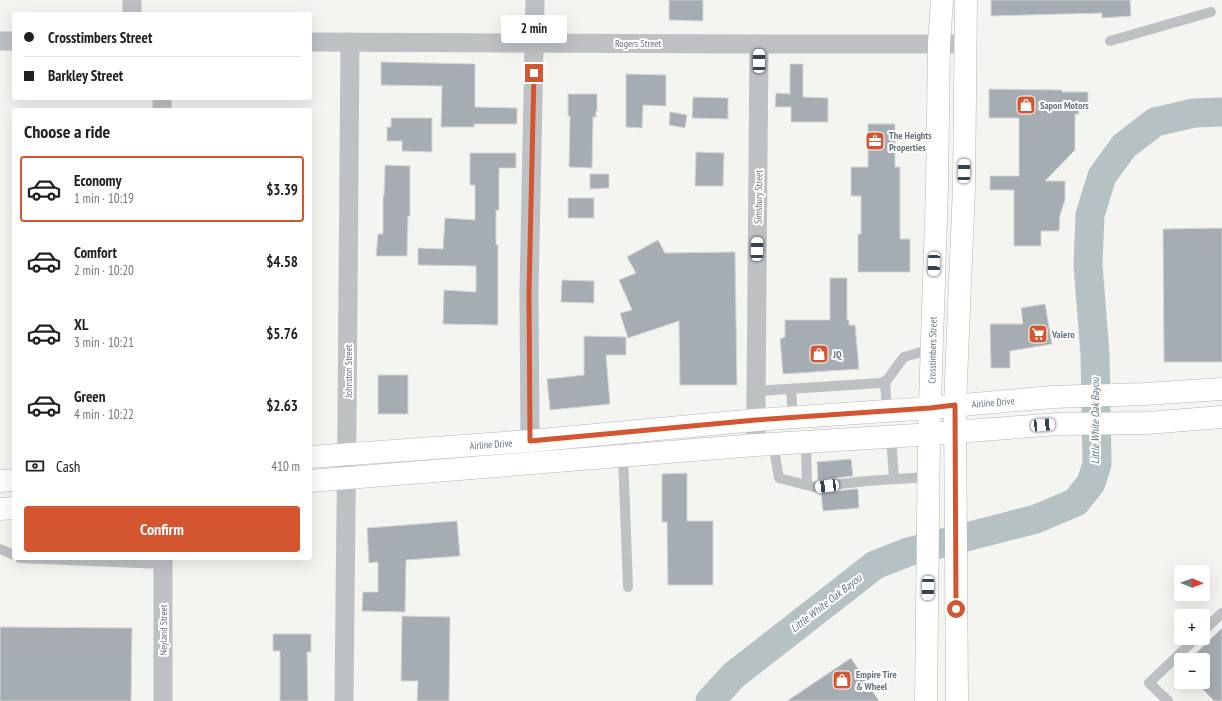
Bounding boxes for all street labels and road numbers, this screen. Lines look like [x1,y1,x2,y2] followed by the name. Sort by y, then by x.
[615,37,661,50] street label: Rogers Street
[752,170,765,224] street label: Simsbury Street
[925,316,940,384] street label: Crosstimbers Street
[342,344,355,399] street label: Johnston Street
[971,394,1015,411] street label: Airline Drive
[469,437,513,452] street label: Airline Drive
[157,604,170,655] street label: Neyland Street

